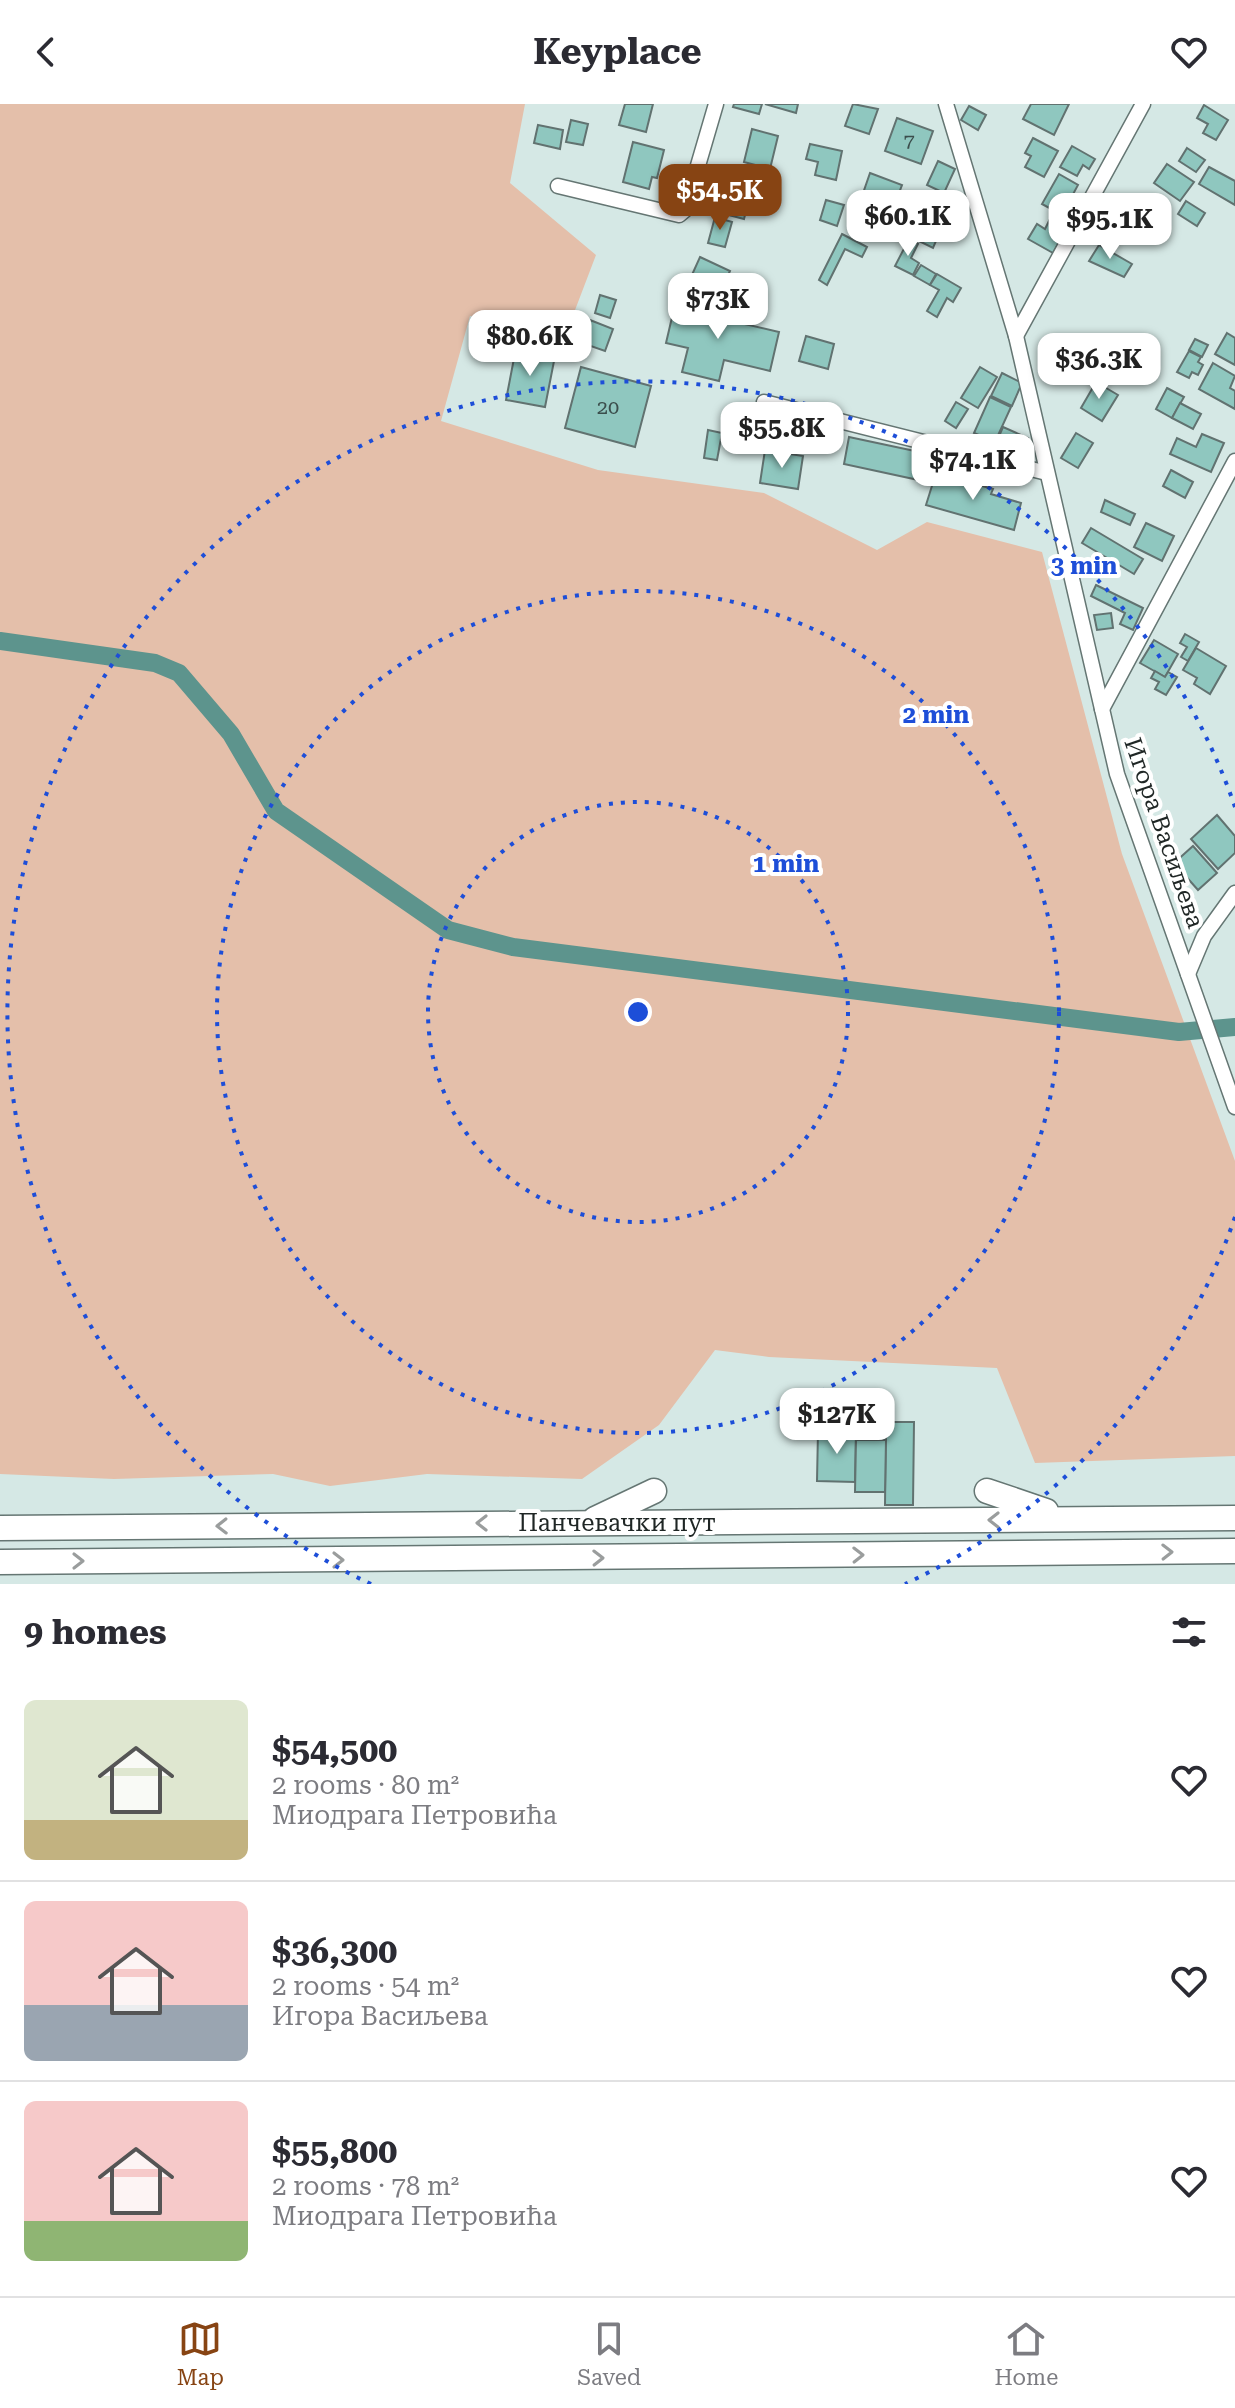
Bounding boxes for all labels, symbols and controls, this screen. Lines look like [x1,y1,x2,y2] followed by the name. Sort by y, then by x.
[24,30,68,74] icon: back
[1167,30,1211,74] icon: heart
[533,31,702,73] text: Keyplace
[903,129,915,153] house number: 7
[655,164,785,232] pin: $54.5K
[677,175,763,205] text: $54.5K
[843,190,973,258] pin: $60.1K
[1045,193,1175,261] pin: $95.1K
[865,201,951,231] text: $60.1K
[1067,204,1153,234] text: $95.1K
[671,273,765,341] pin: $73K
[686,284,750,314] text: $73K
[465,310,595,378] pin: $80.6K
[487,321,573,351] text: $80.6K
[1034,333,1164,401] pin: $36.3K
[1056,344,1142,374] text: $36.3K
[597,395,619,419] house number: 20
[717,402,847,470] pin: $55.8K
[739,413,825,443] text: $55.8K
[908,434,1038,502] pin: $74.1K
[930,445,1016,475] text: $74.1K
[1051,552,1117,580] text: 3 min
[903,701,969,729] text: 2 min
[1118,734,1210,932] street label: Игора Васиљева
[753,850,819,878] text: 1 min
[624,998,652,1026] centre of rings
[781,1388,893,1456] pin: $127K
[798,1399,876,1429] text: $127K
[518,1509,716,1537] street label: Панчевачки пут
[987,1511,1000,1529] one-way arrow
[475,1514,488,1532] one-way arrow
[215,1517,228,1535] one-way arrow
[1161,1543,1174,1561] one-way arrow
[852,1546,865,1564] one-way arrow
[592,1549,605,1567] one-way arrow
[332,1551,345,1568] one-way arrow
[72,1552,85,1570] one-way arrow
[1167,1610,1211,1654] icon: filters
[24,1612,167,1652] text: 9 homes
[272,1730,397,1770] text: $54,500
[88,1732,184,1828] icon: home
[1167,1758,1211,1802] icon: heart
[272,1770,459,1800] text: 2 rooms · 80 m²
[272,1800,557,1830] text: Миодрага Петровића
[272,1931,397,1971] text: $36,300
[88,1933,184,2029] icon: home
[1167,1959,1211,2003] icon: heart
[272,1971,459,2001] text: 2 rooms · 54 m²
[272,2001,488,2031] text: Игора Васиљева
[272,2131,397,2171] text: $55,800
[88,2133,184,2229] icon: home
[1167,2159,1211,2203] icon: heart
[272,2171,459,2201] text: 2 rooms · 78 m²
[272,2201,557,2231] text: Миодрага Петровића
[177,2317,224,2390] tab: Map
[577,2317,641,2390] tab: Saved
[994,2317,1058,2390] tab: Home

